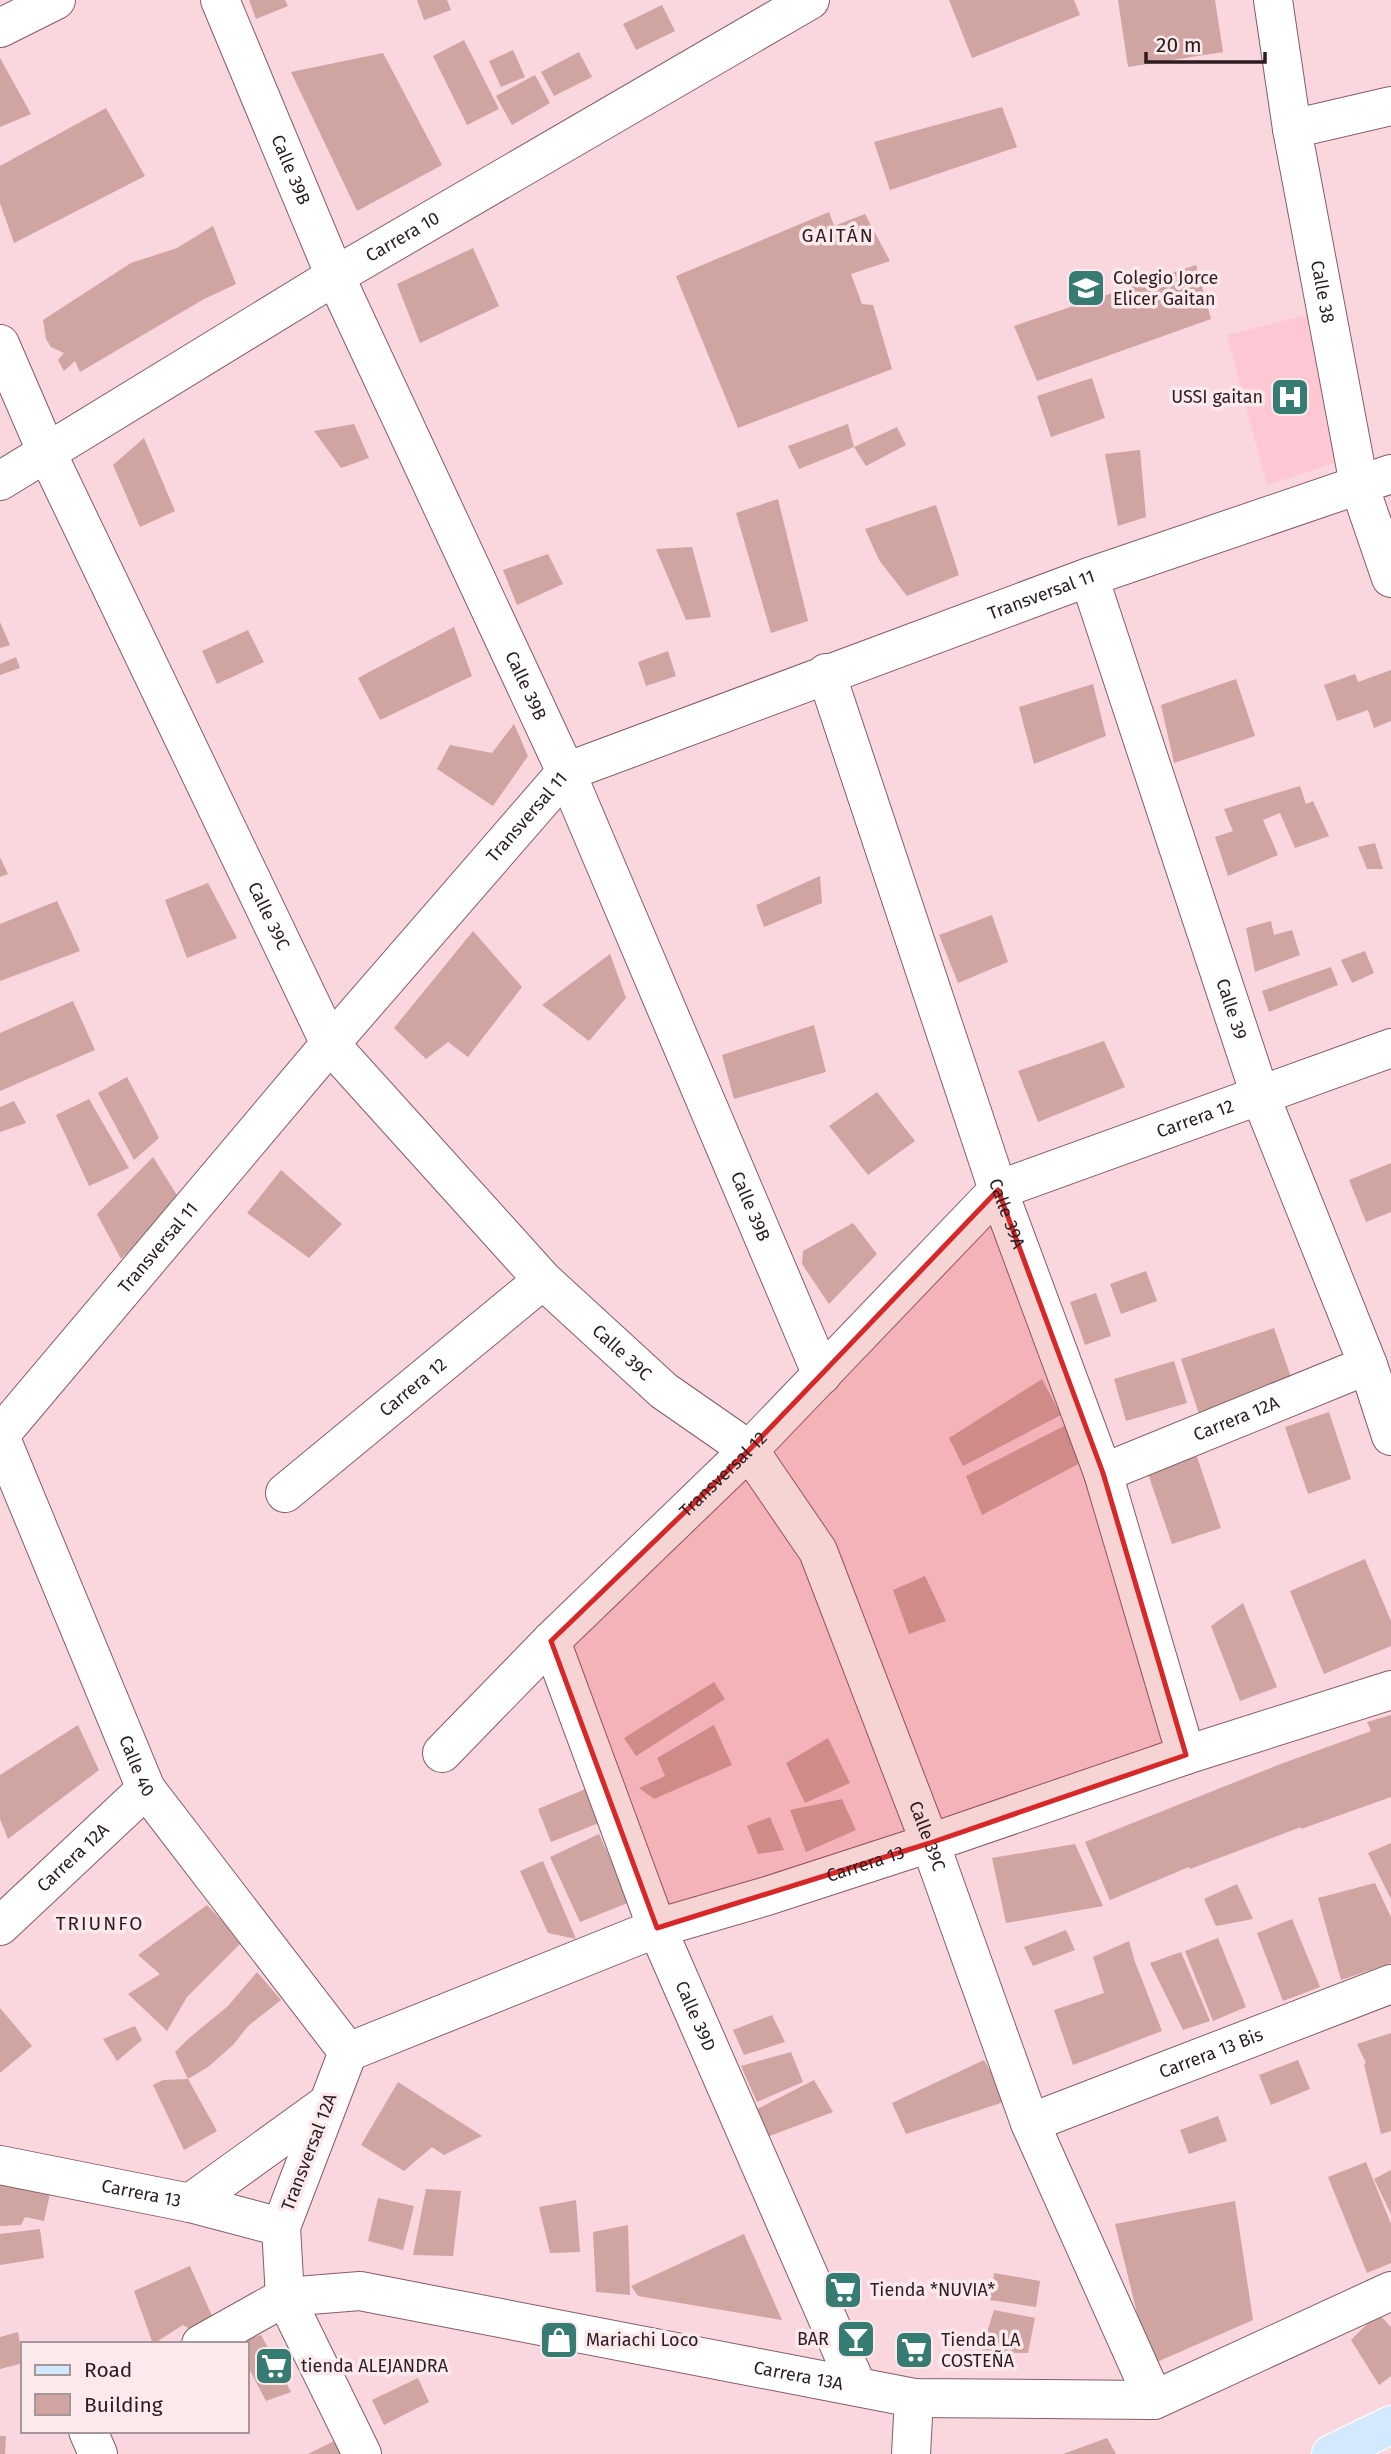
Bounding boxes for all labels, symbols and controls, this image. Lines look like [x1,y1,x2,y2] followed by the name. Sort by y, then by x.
[1146,21,1265,65] scale bar
[1156,32,1202,58] text: 20 m
[266,132,315,208] street label: Calle 39B
[362,207,443,267] street label: Carrera 10
[801,224,875,247] district label: GAITÁN
[1306,259,1339,325] street label: Calle 38
[1065,267,1107,309] school or university icon: Colegio Jorce Elicer Gaitan
[1113,267,1218,310] place label: Colegio Jorce Elicer Gaitan
[1269,376,1311,418] hospital icon: USSI gaitan
[1171,386,1263,408] place label: USSI gaitan
[985,565,1097,625] street label: Transversal 11
[500,648,551,724] street label: Calle 39B
[482,768,572,867] street label: Transversal 11
[243,878,294,954] street label: Calle 39C
[1211,976,1252,1042] street label: Calle 39
[1154,1095,1237,1143] street label: Carrera 12
[726,1168,775,1245] street label: Calle 39B
[984,1176,1030,1252] street label: Calle 39A
[113,1198,203,1298] street label: Transversal 11
[588,1320,656,1385] street label: Calle 39C
[375,1353,451,1421] street label: Carrera 12
[1190,1391,1283,1446] street label: Carrera 12A
[675,1427,772,1522] street label: Transversal 12
[114,1732,159,1801] street label: Calle 40
[904,1798,950,1874] street label: Calle 39C
[32,1818,114,1897] street label: Carrera 12A
[824,1841,907,1887] street label: Carrera 13
[56,1912,144,1935] district label: TRIUNFO
[670,1978,720,2055] street label: Calle 39D
[1156,2023,1266,2083] street label: Carrera 13 Bis
[277,2090,342,2214] street label: Transversal 12A
[100,2175,183,2212] street label: Carrera 13
[822,2269,864,2311] supermarket icon: Tienda *NUVIA*
[870,2279,995,2301] place label: Tienda *NUVIA*
[835,2318,877,2360] bar icon: BAR
[538,2319,580,2361] shop icon: Mariachi Loco
[797,2328,829,2350] place label: BAR
[586,2329,698,2351] place label: Mariachi Loco
[893,2329,935,2371] supermarket icon: Tienda LA COSTEÑA
[941,2329,1021,2372] place label: Tienda LA COSTEÑA
[21,2342,248,2433] legend
[253,2345,295,2387] supermarket icon: tienda ALEJANDRA
[301,2355,449,2377] place label: tienda ALEJANDRA
[752,2356,846,2395] street label: Carrera 13A
[84,2357,132,2383] text: Road
[84,2392,163,2418] text: Building

